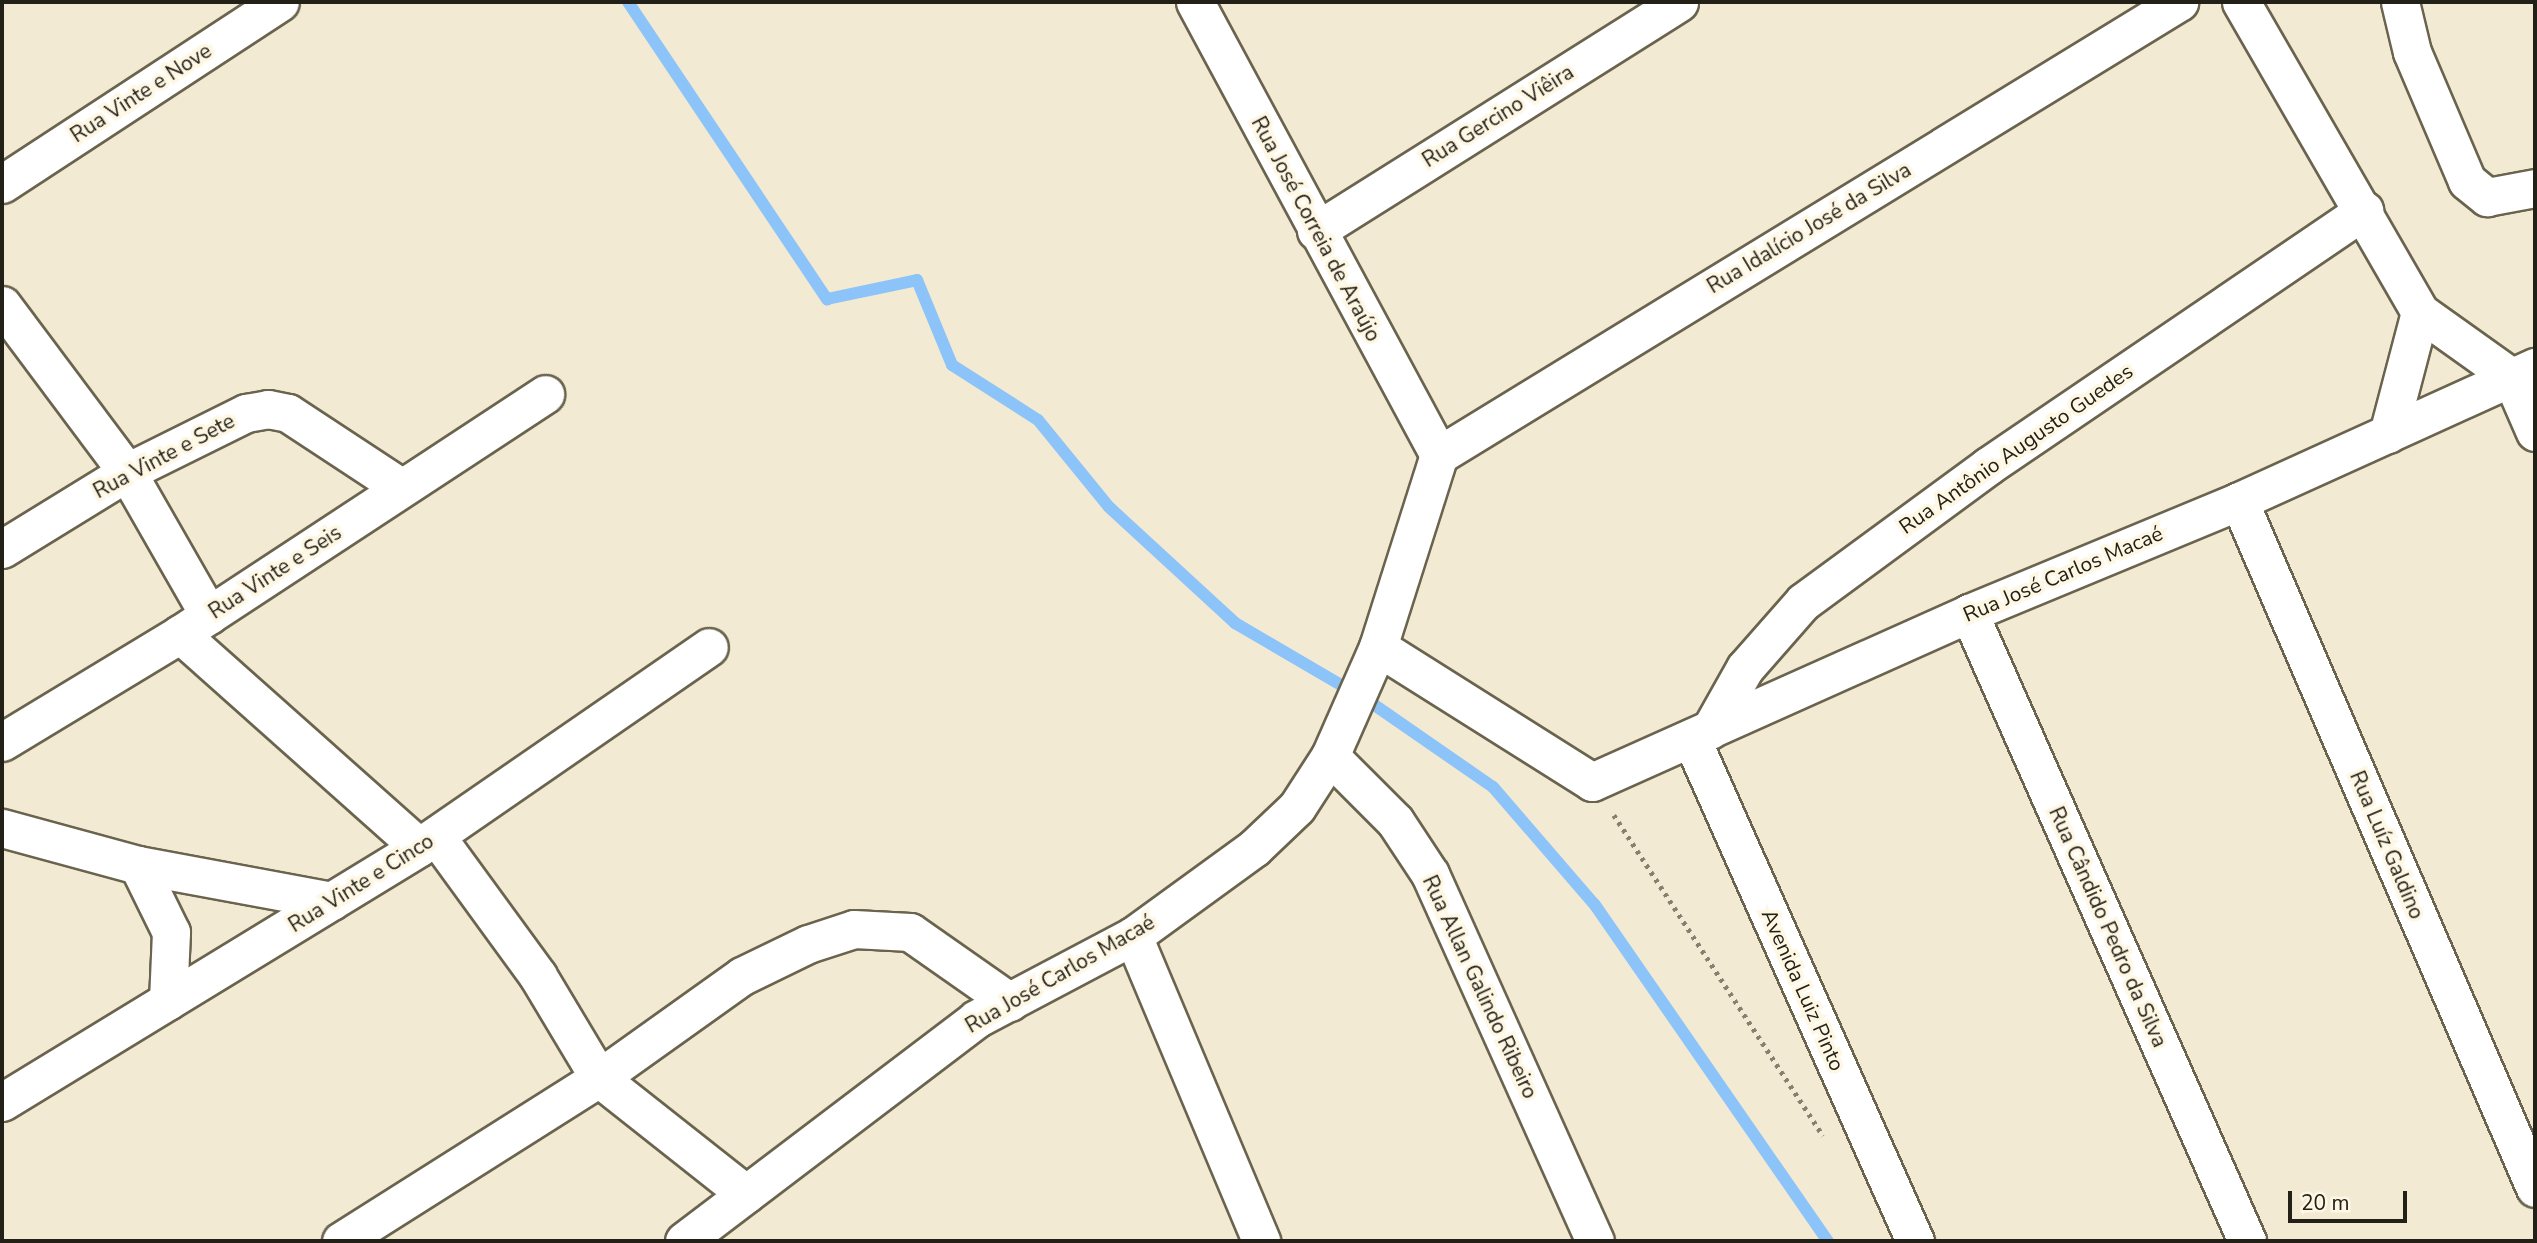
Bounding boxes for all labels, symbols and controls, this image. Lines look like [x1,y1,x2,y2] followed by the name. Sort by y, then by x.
[66,38,216,148] street label: Rua Vinte e Nove
[1418,59,1578,173] street label: Rua Gercino Viêira
[1246,112,1386,346] street label: Rua José Correia de Araújo
[1703,157,1915,299] street label: Rua Idalício José da Silva
[1894,358,2138,540] street label: Rua Antônio Augusto Guedes
[89,408,239,504] street label: Rua Vinte e Sete
[204,520,346,624] street label: Rua Vinte e Seis
[1959,521,2167,627] street label: Rua José Carlos Macaé
[2344,767,2430,923] street label: Rua Luíz Galdino
[2043,803,2173,1051] street label: Rua Cândido Pedro da Silva
[284,828,438,938] street label: Rua Vinte e Cinco
[1417,871,1543,1103] street label: Rua Allan Galindo Ribeiro
[1756,905,1850,1075] street label: Avenida Luiz Pinto
[961,910,1159,1038] street label: Rua José Carlos Macaé
[2292,1176,2411,1220] scale bar
[2301,1189,2350,1217] text: 20 m

